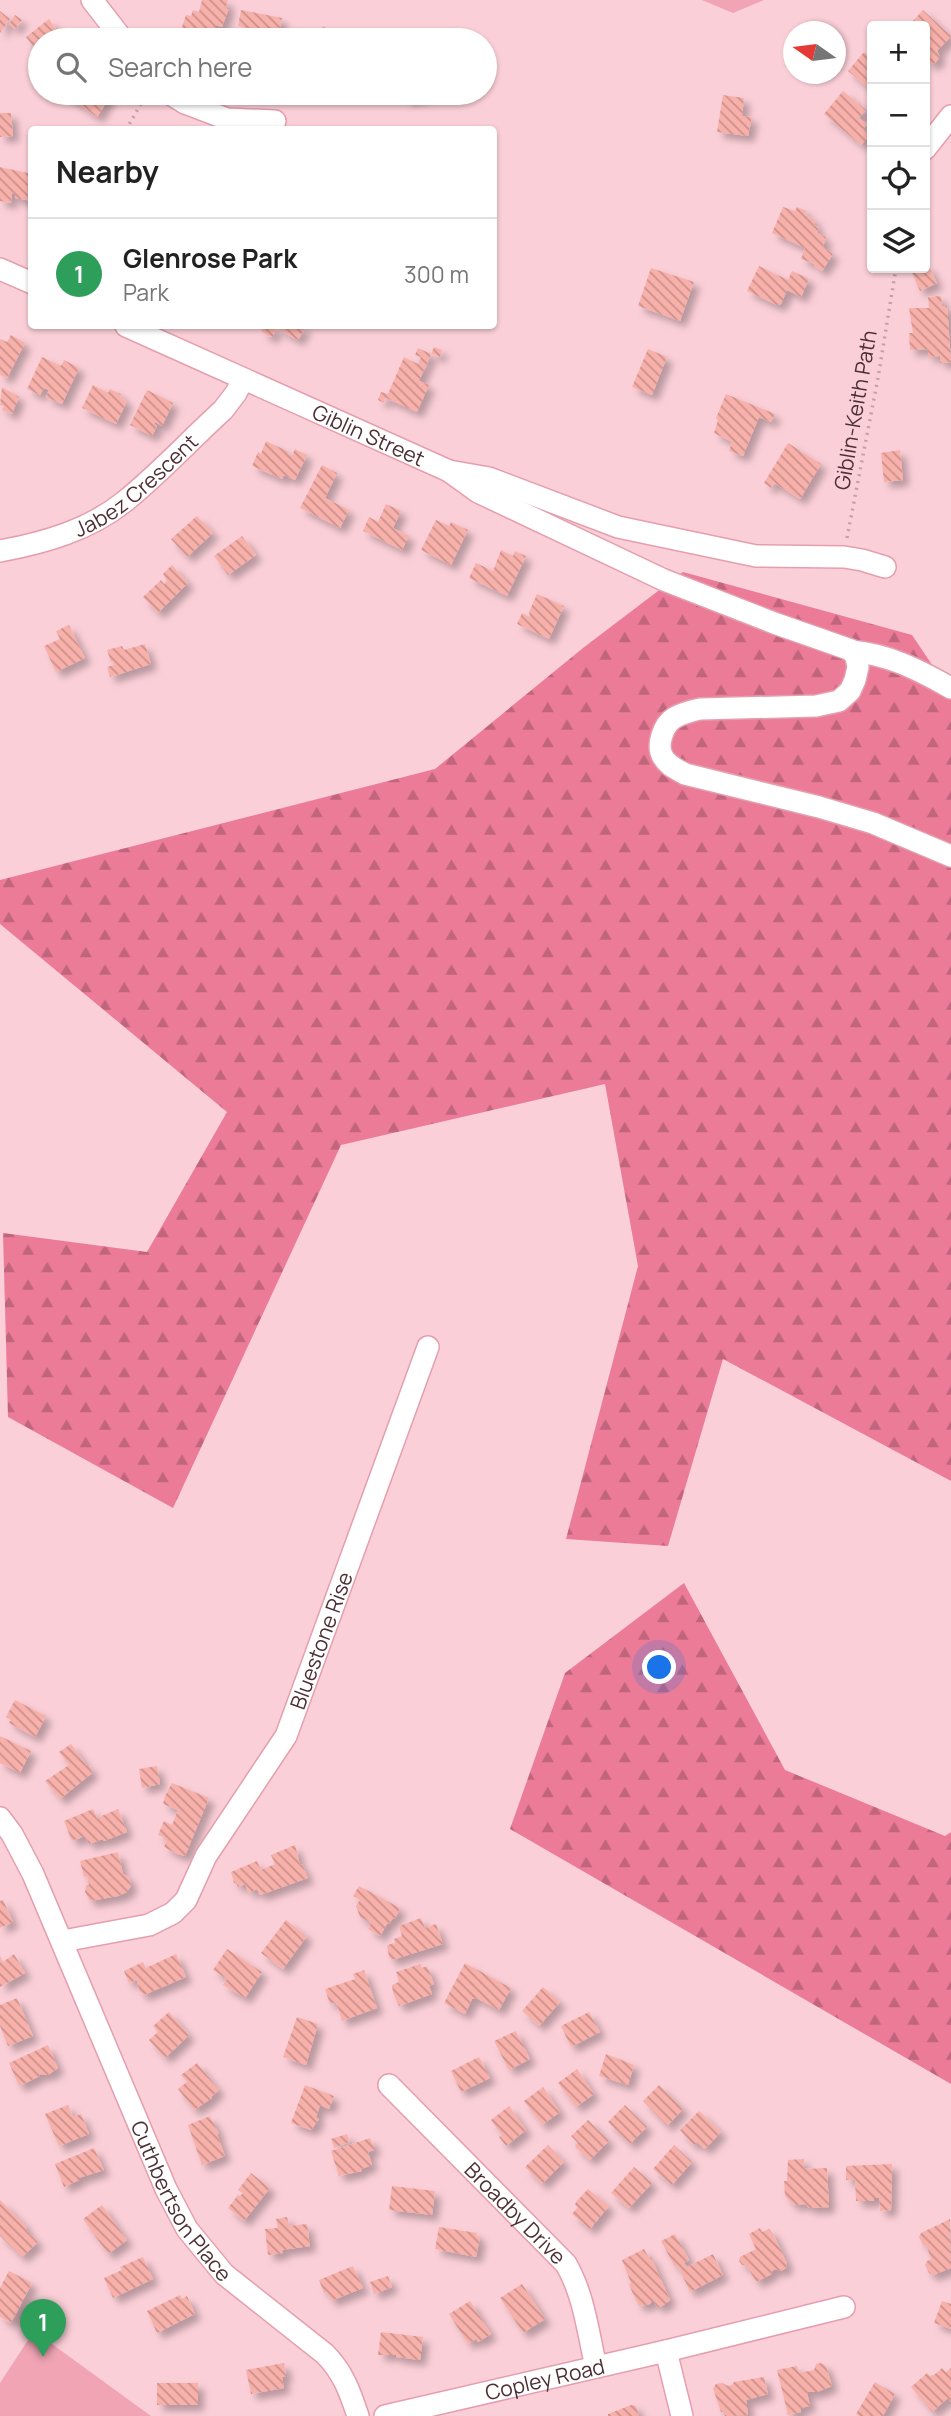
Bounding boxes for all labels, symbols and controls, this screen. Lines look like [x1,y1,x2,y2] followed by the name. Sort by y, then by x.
[783,21,846,84] north arrow
[867,21,930,273] map controls
[867,21,930,84] button: +
[28,28,497,105] search box
[52,48,90,86] icon: search
[108,49,253,85] text: Search here
[867,84,930,147] button: −
[867,147,930,210] button: locate
[56,151,159,192] text: Nearby
[867,210,930,273] button: layers
[123,240,297,276] text: Glenrose Park
[74,258,84,290] text: 1
[404,258,469,290] text: 300 m
[123,276,169,308] text: Park
[827,328,883,492] street label: Giblin-Keith Path
[308,398,429,472] street label: Giblin Street
[70,428,204,543] street label: Jabez Crescent
[283,1568,359,1713] street label: Bluestone Rise
[642,1650,676,1684] your location
[125,2116,238,2287] street label: Cuthbertson Place
[459,2156,572,2270] street label: Broadby Drive
[20,2299,66,2357] pin: 1
[482,2352,607,2406] street label: Copley Road

